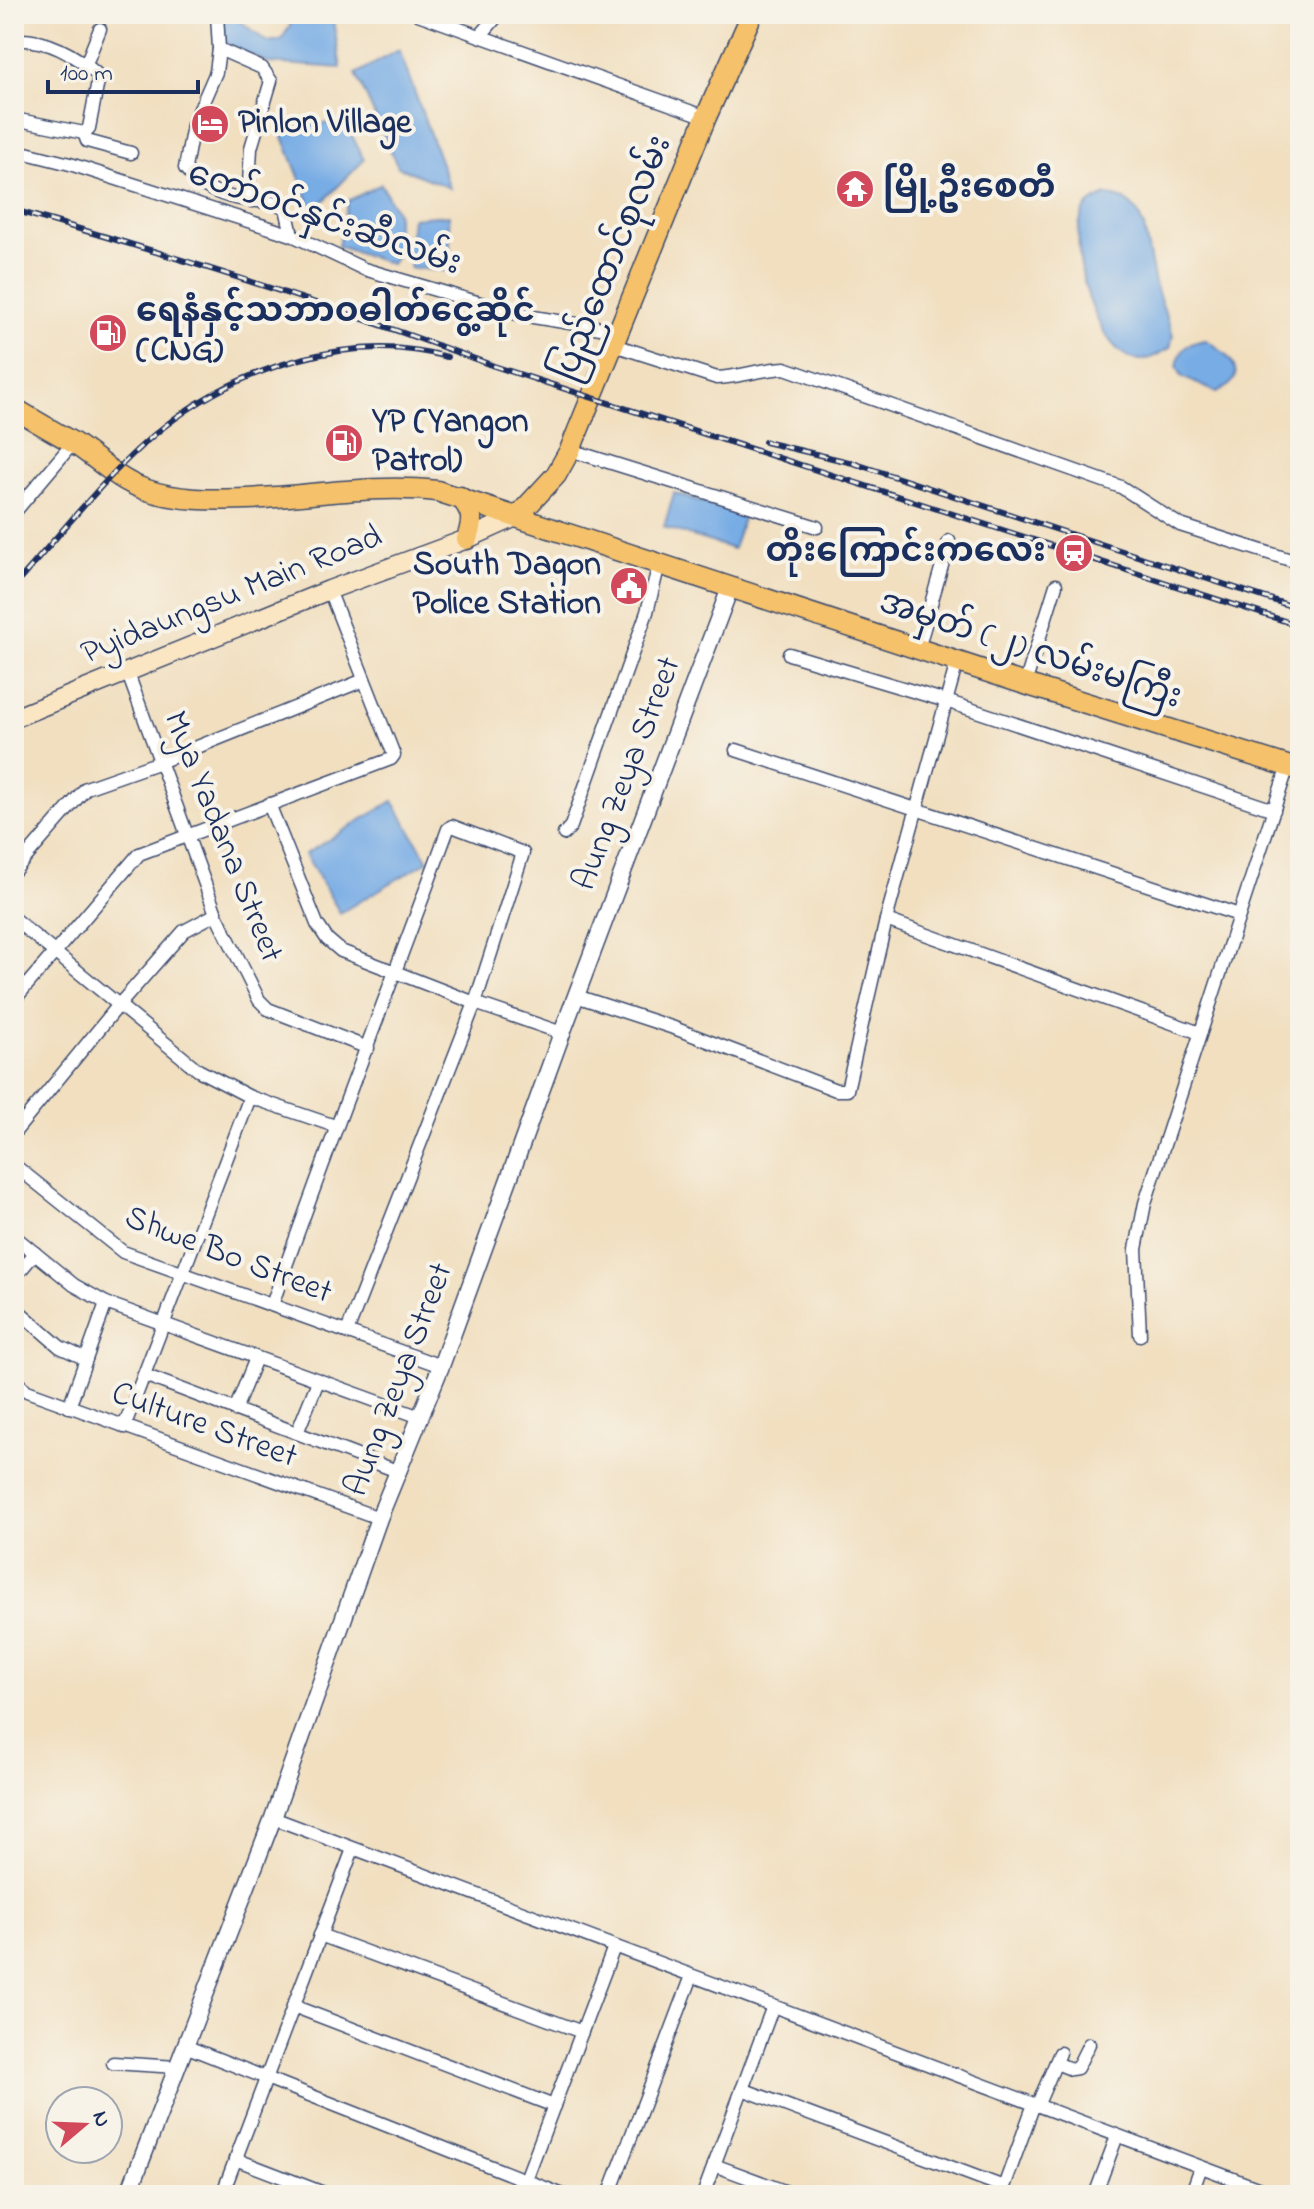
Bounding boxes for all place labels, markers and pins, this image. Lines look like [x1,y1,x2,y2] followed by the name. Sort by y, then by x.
[238,99,412,150] place label: Pinlon Village
[189,103,231,145] hotel icon: Pinlon Village
[883,162,1056,214] place label: မြို့ဦးစေတီ
[834,168,876,210] temple icon: မြို့ဦးစေတီ
[136,286,535,377] place label: ရေနံနှင့်သဘာဝဓါတ်ငွေ့ဆိုင် (CNG)
[87,312,129,354] fuel station icon: ရေနံနှင့်သဘာဝဓါတ်ငွေ့ဆိုင် (CNG)
[371,398,529,487] place label: YP (Yangon Patrol)
[323,422,365,464] fuel station icon: YP (Yangon Patrol)
[765,526,1046,578] place label: တိုးကြောင်းကလေး
[1053,532,1095,574] station icon: တိုးကြောင်းကလေး
[412,541,601,630] place label: South Dagon Police Station
[608,565,650,607] public building icon: South Dagon Police Station

